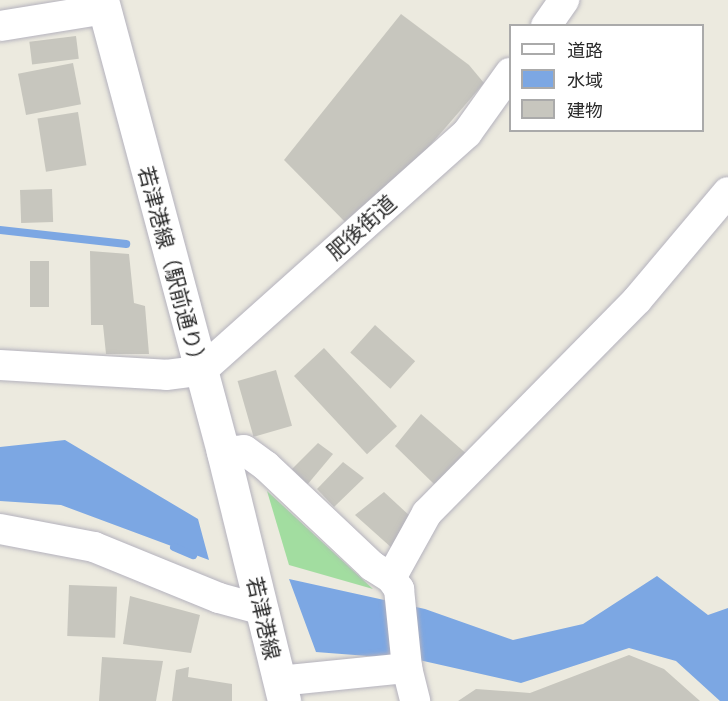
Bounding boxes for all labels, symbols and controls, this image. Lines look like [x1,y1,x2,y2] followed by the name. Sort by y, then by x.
[509,24,704,132] legend
[567,38,603,62] text: 道路
[567,68,603,92] text: 水域
[567,98,603,122] text: 建物
[134,163,212,373] street label: 若津港線（駅前通り）
[321,190,401,264] street label: 肥後街道
[242,574,286,662] street label: 若津港線

